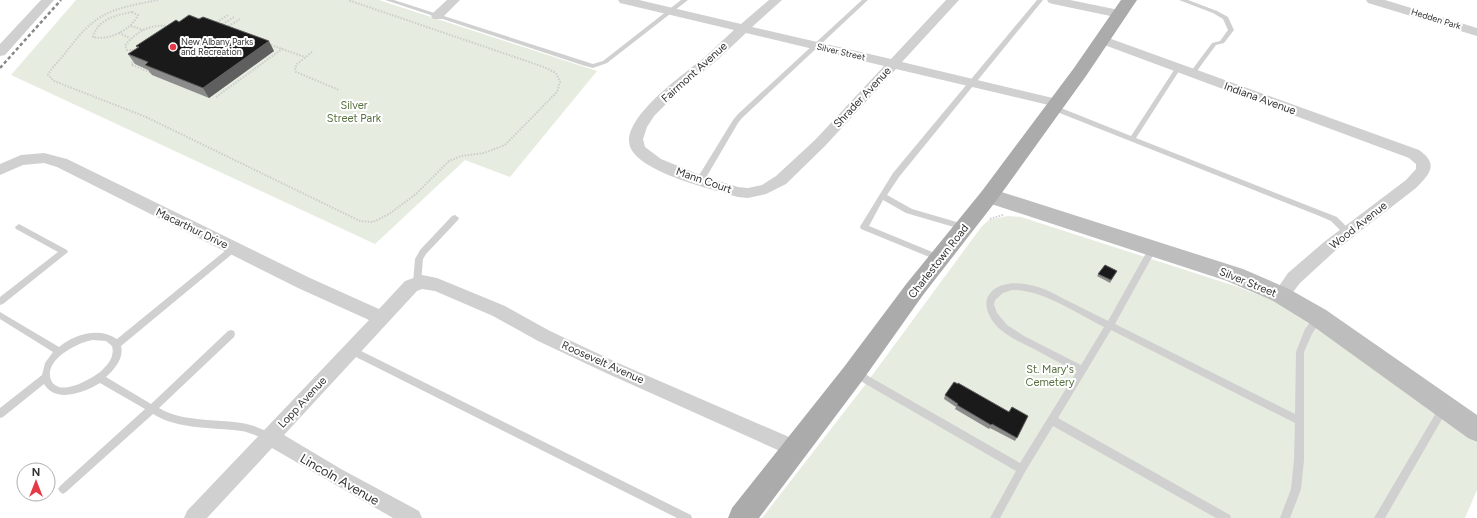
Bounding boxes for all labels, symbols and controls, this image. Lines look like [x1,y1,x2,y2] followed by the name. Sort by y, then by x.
[1410,6,1463,31] street label: Hedden Park
[181,36,253,57] place label: New Albany Parks and Recreation
[659,40,730,105] street label: Fairmont Avenue
[816,41,867,63] street label: Silver Street
[168,42,178,52] marker: New Albany Parks and Recreation
[831,64,894,130] street label: Shrader Avenue
[1222,79,1297,117] street label: Indiana Avenue
[327,99,382,125] park label: Silver Street Park
[674,165,733,196] street label: Mann Court
[1327,199,1390,252] street label: Wood Avenue
[154,205,230,251] street label: Macarthur Drive
[906,222,971,301] street label: Charlestown Road
[1217,265,1278,300] street label: Silver Street
[560,338,646,386] street label: Roosevelt Avenue
[1026,363,1075,389] park label: St. Mary's Cemetery
[275,374,329,431] street label: Lopp Avenue
[298,451,382,508] street label: Lincoln Avenue
[16,462,56,502] north arrow
[32,466,40,479] text: N

